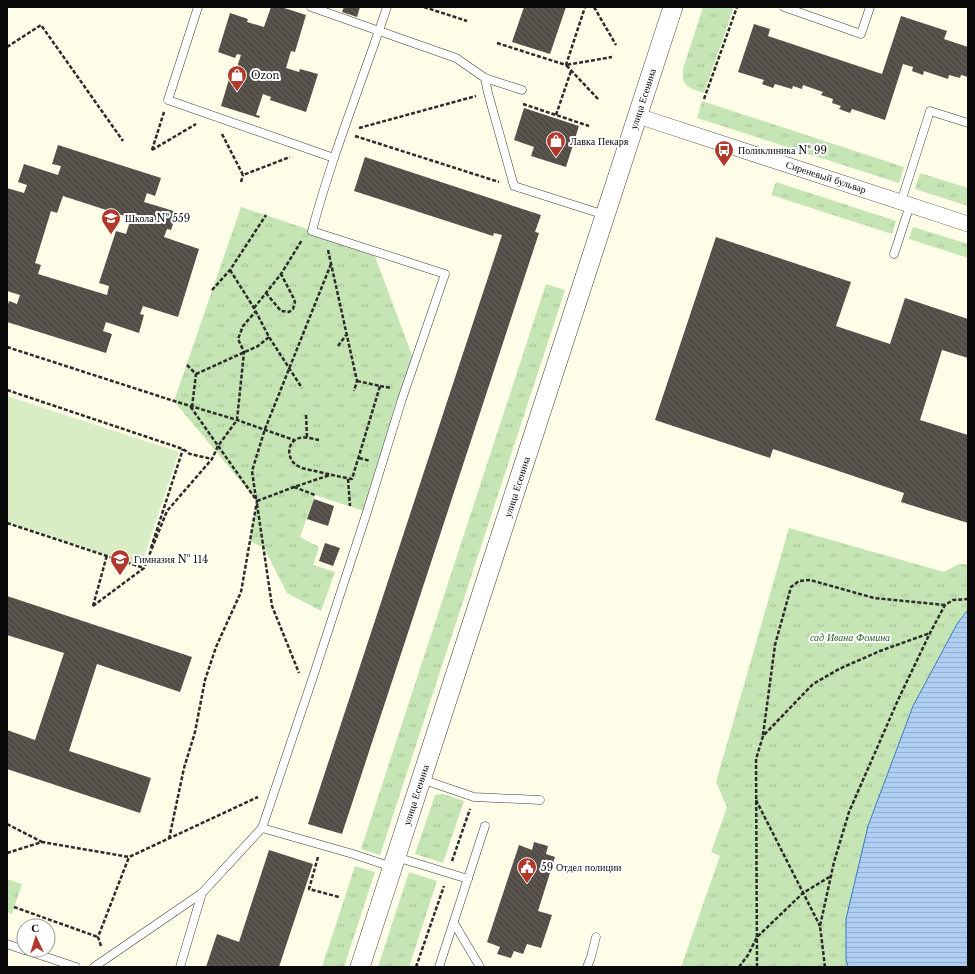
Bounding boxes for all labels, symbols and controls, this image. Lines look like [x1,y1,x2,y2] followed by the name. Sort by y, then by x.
[226,64,248,92] shop icon: Ozon
[627,66,659,131] street label: улица Есенина
[251,69,279,82] place label: Ozon
[545,130,567,158] shop icon: Лавка Пекаря
[570,135,629,148] place label: Лавка Пекаря
[713,139,735,167] bus stop icon: Поликлиника № 99
[738,144,827,157] place label: Поликлиника № 99
[784,158,868,196] street label: Сиреневый бульвар
[100,207,122,235] school or university icon: Школа № 559
[125,212,190,225] place label: Школа № 559
[501,454,533,519] street label: улица Есенина
[109,548,131,576] school or university icon: Гимназия № 114
[134,553,208,566] place label: Гимназия № 114
[810,631,890,644] park label: сад Ивана Фомина
[400,762,432,827] street label: улица Есенина
[516,856,538,884] public building icon: 59 Отдел полиции
[541,861,622,874] place label: 59 Отдел полиции
[16,918,56,958] north arrow
[31,921,40,935] text: С

